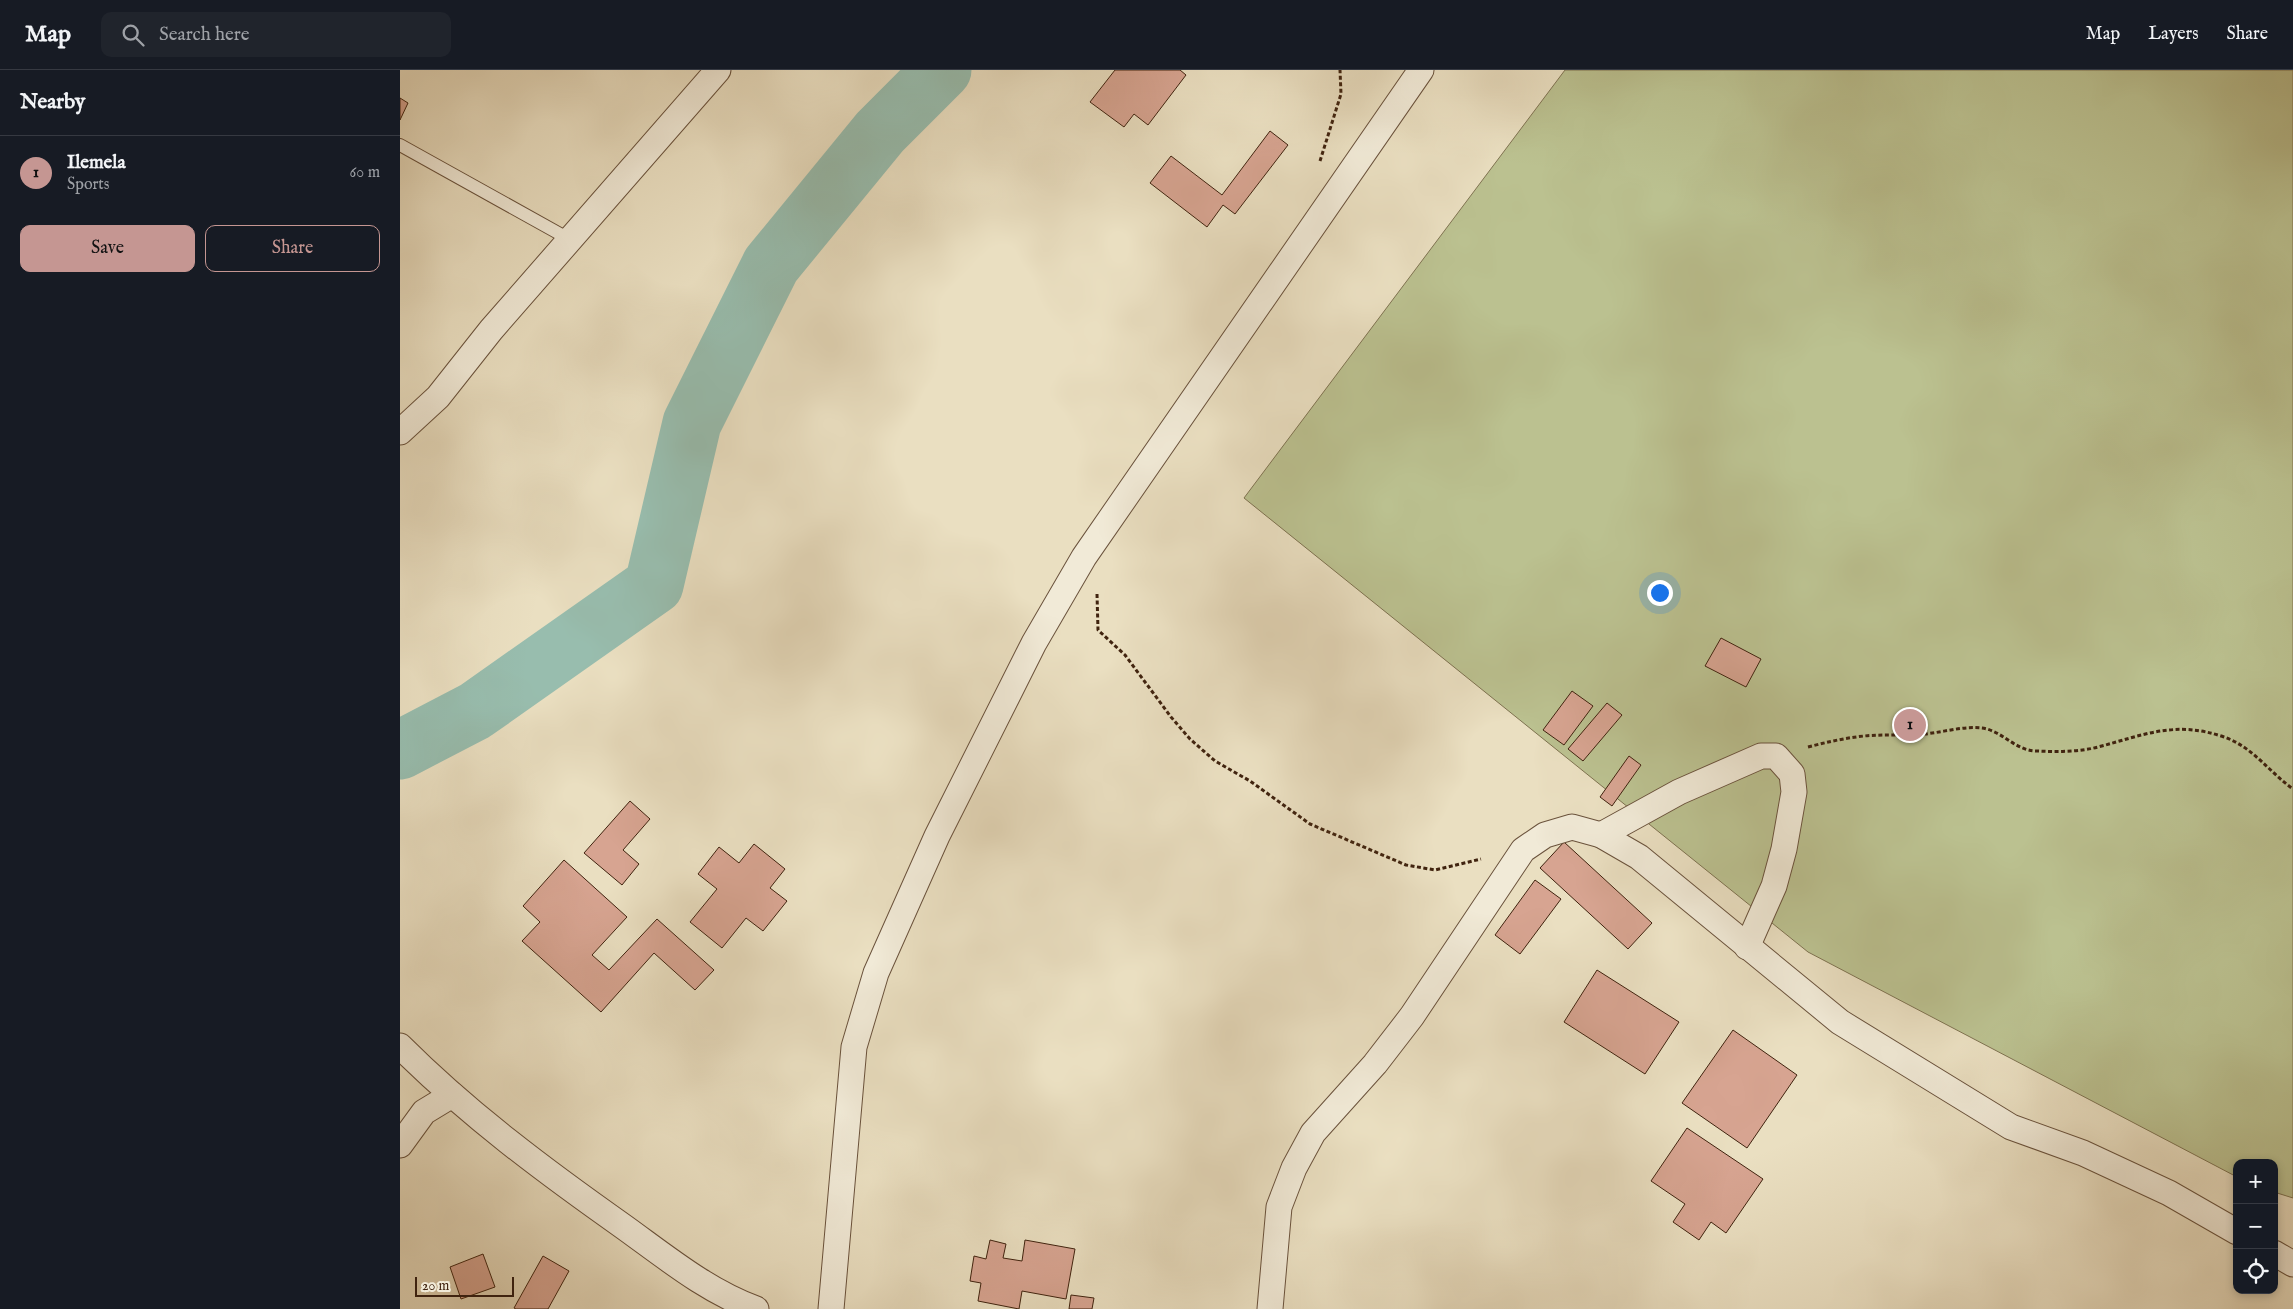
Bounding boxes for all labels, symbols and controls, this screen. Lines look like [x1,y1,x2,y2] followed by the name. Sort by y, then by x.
[101,12,451,57] search box
[25,19,71,50] text: Map
[119,21,147,49] icon: search
[159,23,250,47] text: Search here
[2086,23,2120,46] text: Map
[2148,23,2199,46] text: Layers
[2227,23,2268,46] text: Share
[20,89,85,116] text: Nearby
[67,151,126,175] text: Ilemela
[33,163,39,183] text: 1
[350,163,380,183] text: 60 m
[67,175,109,195] text: Sports
[20,225,195,272] button: Save
[205,225,380,272] button: Share
[1647,580,1673,606] your location
[1894,706,1926,744] pin: 1
[2233,1159,2278,1294] map controls
[2233,1159,2278,1204] button: +
[2233,1204,2278,1249] button: −
[2233,1249,2278,1294] button: locate
[415,1274,514,1297] scale bar
[422,1277,449,1295] text: 20 m

